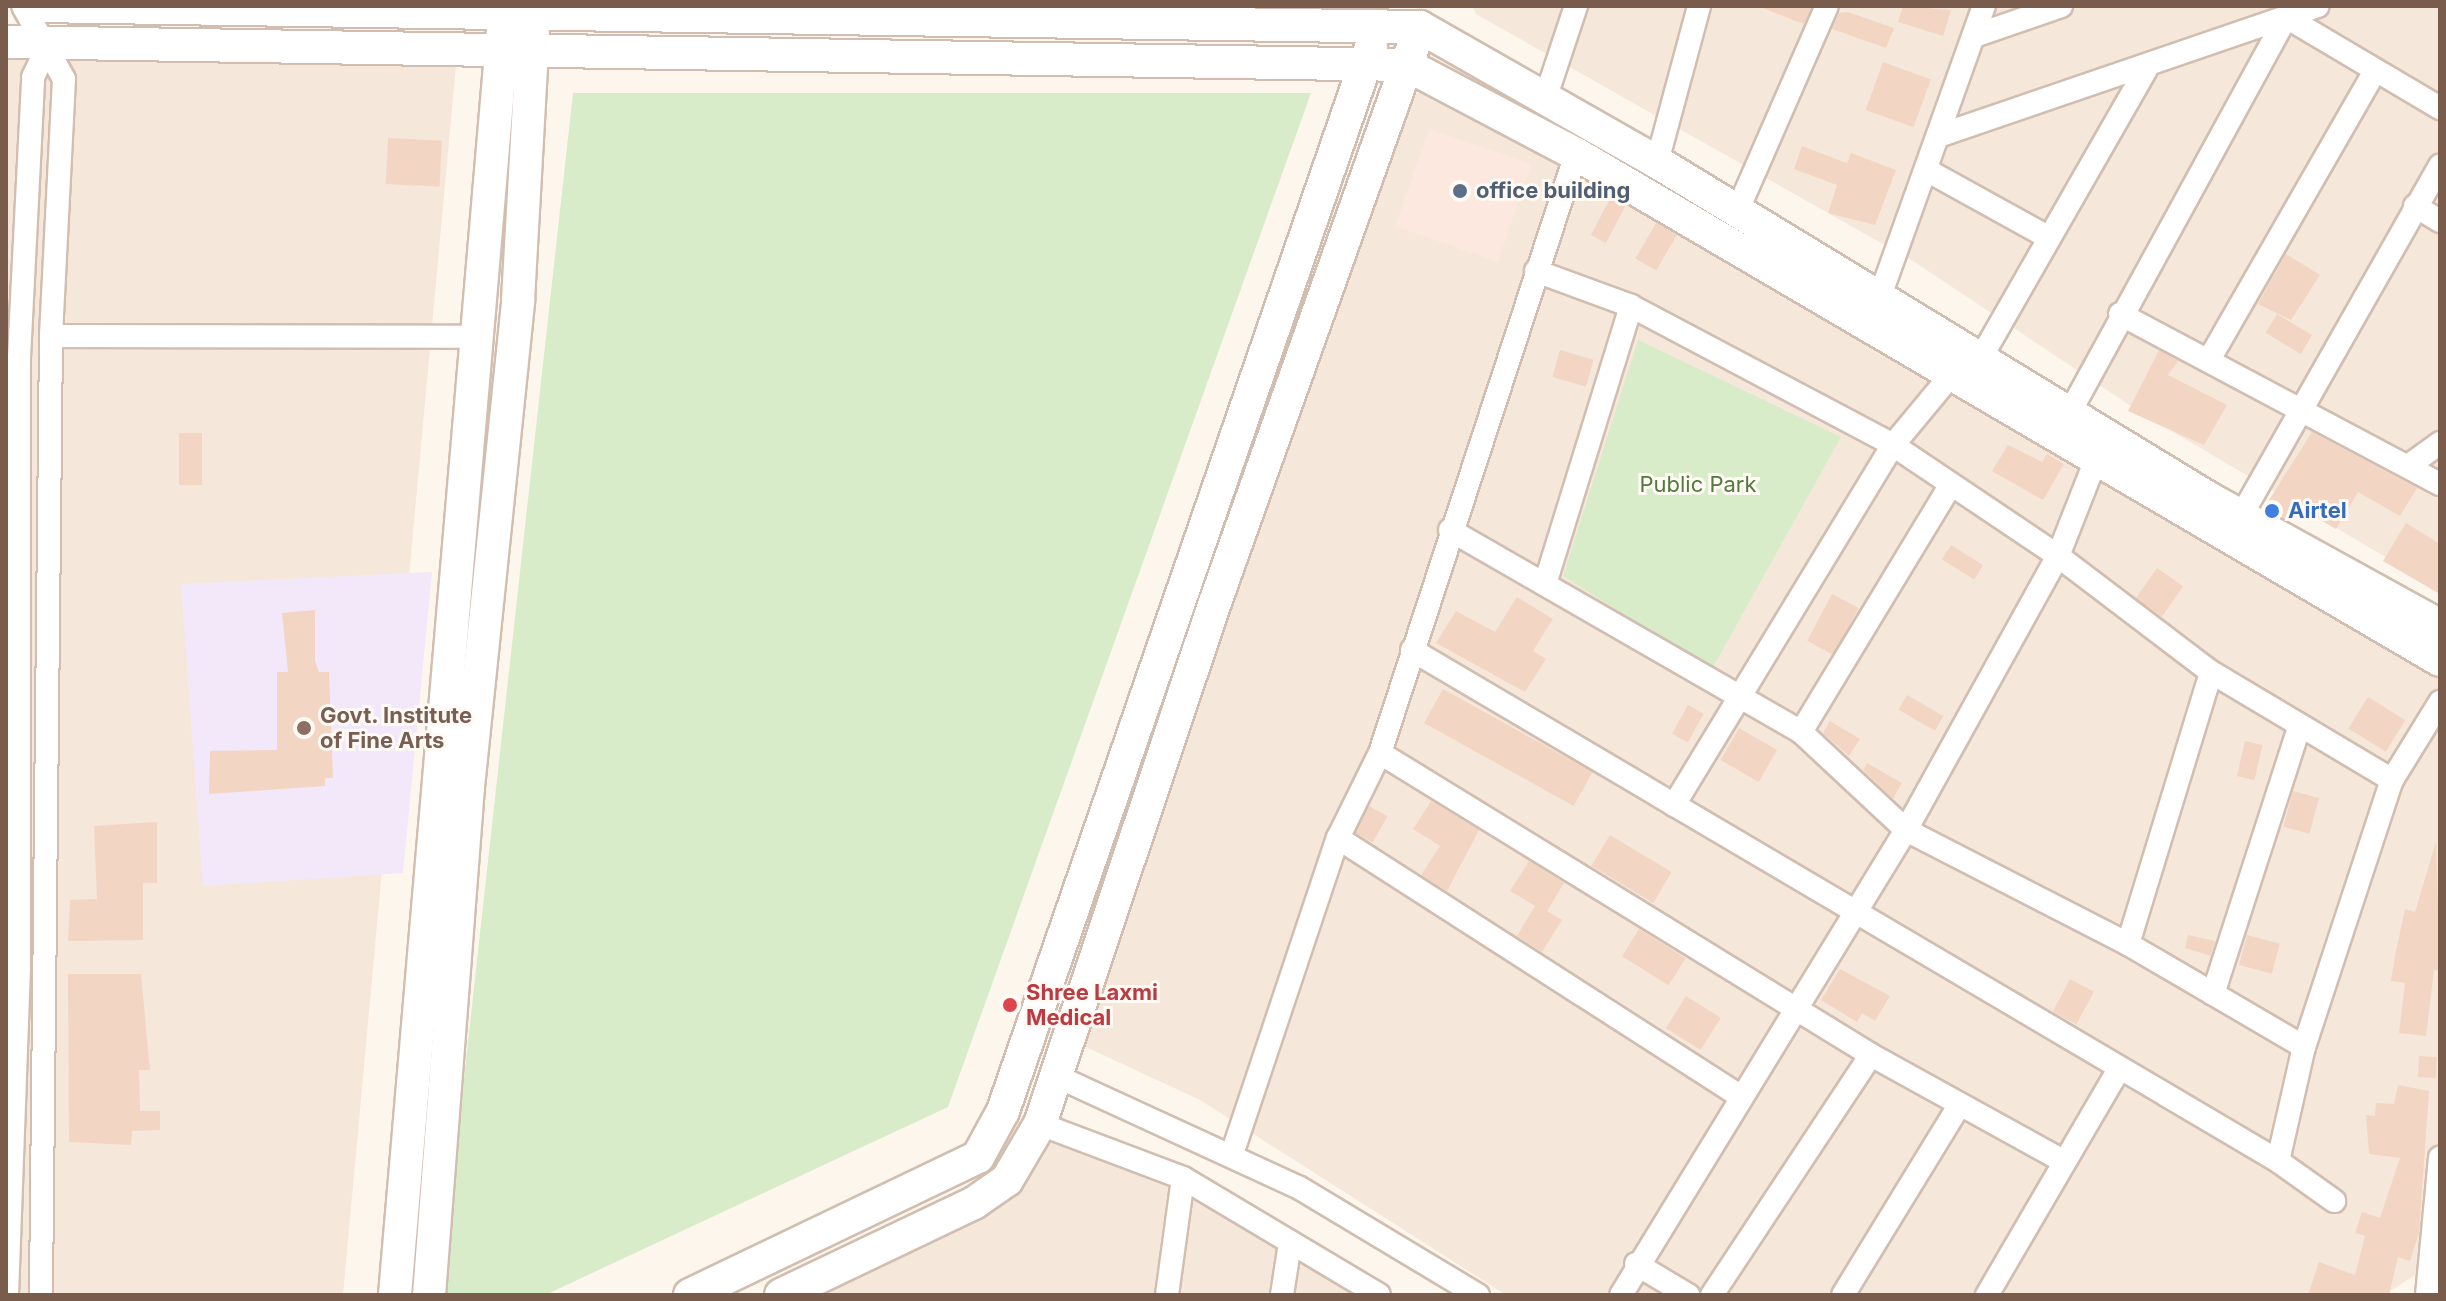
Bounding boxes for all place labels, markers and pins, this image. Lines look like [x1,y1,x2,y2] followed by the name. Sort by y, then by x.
[1476,178,1630,204] place label: office building
[1451,182,1469,200] marker: office building
[2288,498,2347,524] place label: Airtel
[2263,502,2281,520] marker: Airtel
[320,702,473,754] place label: Govt. Institute of Fine Arts
[295,719,313,737] marker: Govt. Institute of Fine Arts
[1026,979,1158,1030] place label: Shree Laxmi Medical
[1001,996,1019,1014] marker: Shree Laxmi Medical

